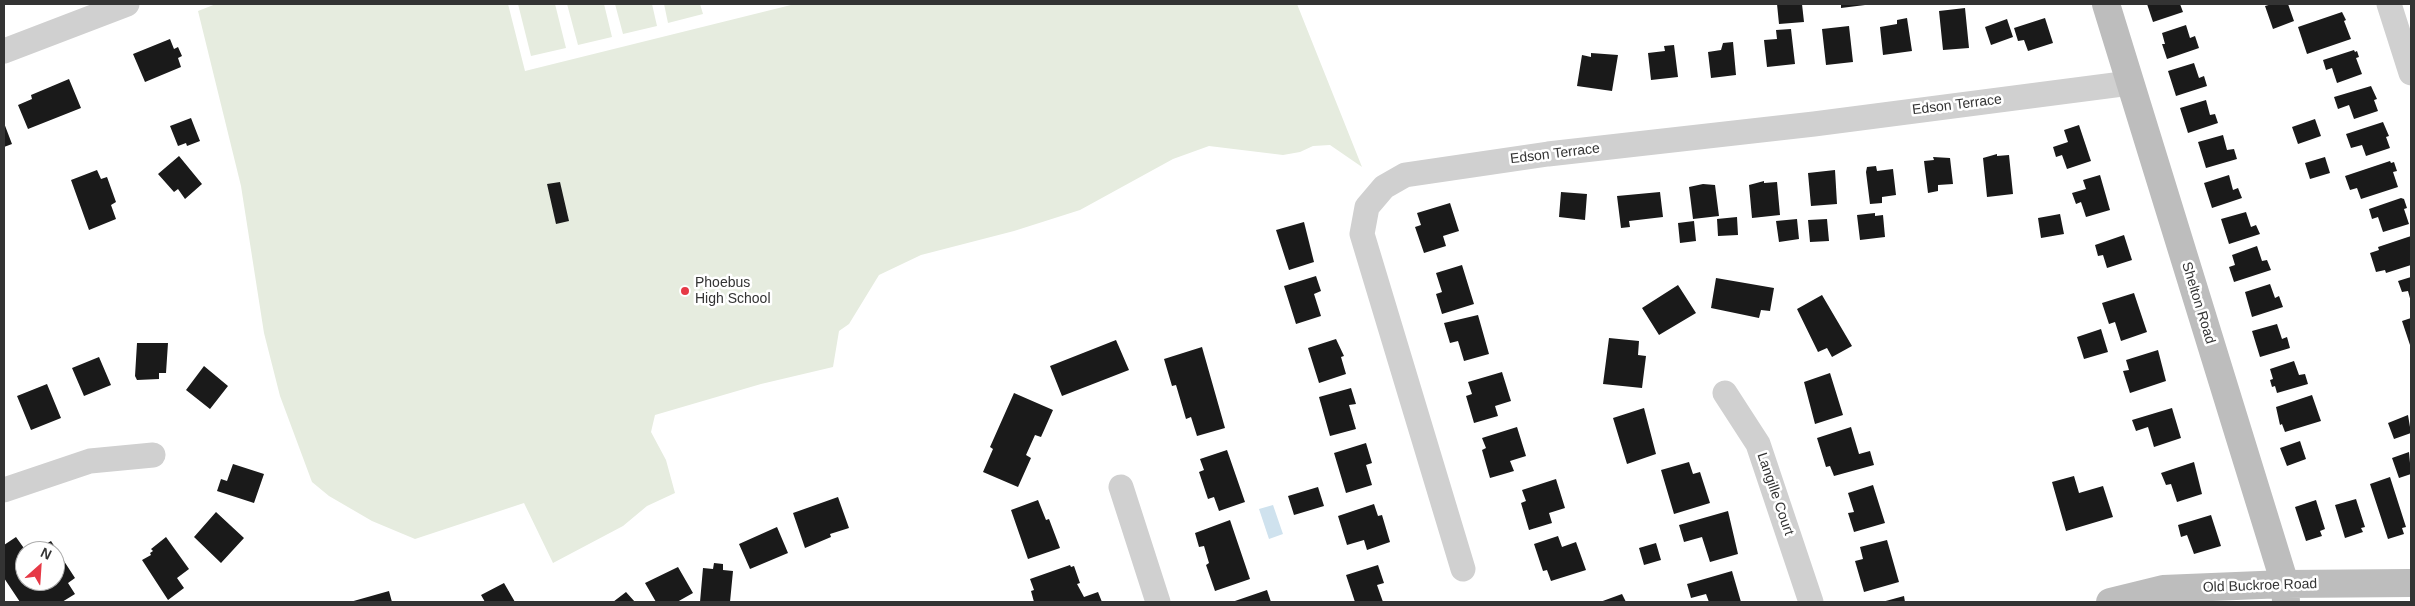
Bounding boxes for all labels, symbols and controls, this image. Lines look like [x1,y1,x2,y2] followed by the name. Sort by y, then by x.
[1911,91,2003,119] street label: Edson Terrace
[1509,140,1601,168] street label: Edson Terrace
[2178,260,2218,346] street label: Shelton Road
[695,275,770,308] place label: Phoebus High School
[679,285,691,297] marker: Phoebus High School
[1753,450,1797,538] street label: Langille Court
[15,541,65,591] north arrow
[38,544,54,563] text: N
[2203,576,2317,596] street label: Old Buckroe Road

